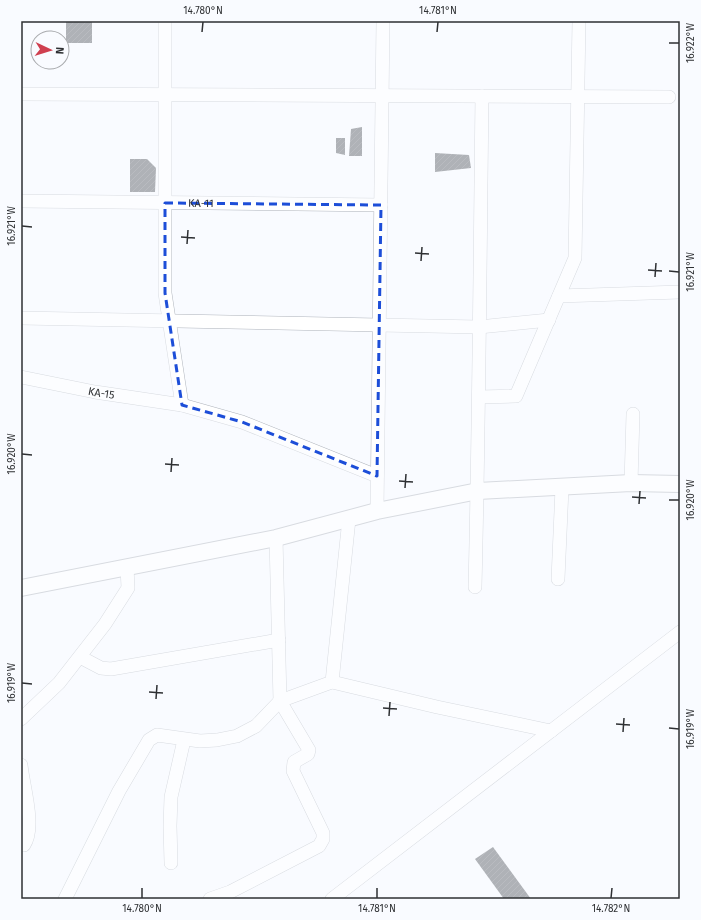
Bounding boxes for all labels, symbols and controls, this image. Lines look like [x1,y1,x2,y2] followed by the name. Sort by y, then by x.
[183,5,223,17] text: 14.780°N
[419,5,457,17] text: 14.781°N
[685,22,697,63] text: 16.922°W
[30,30,70,70] north arrow
[53,47,66,55] text: N
[188,196,214,210] street label: KA-11
[6,206,18,246] text: 16.921°W
[685,252,697,292] text: 16.921°W
[87,384,116,401] street label: KA-15
[6,433,18,474] text: 16.920°W
[685,479,697,520] text: 16.920°W
[6,662,18,703] text: 16.919°W
[685,708,697,749] text: 16.919°W
[122,903,162,915] text: 14.780°N
[358,903,396,915] text: 14.781°N
[592,903,630,915] text: 14.782°N

